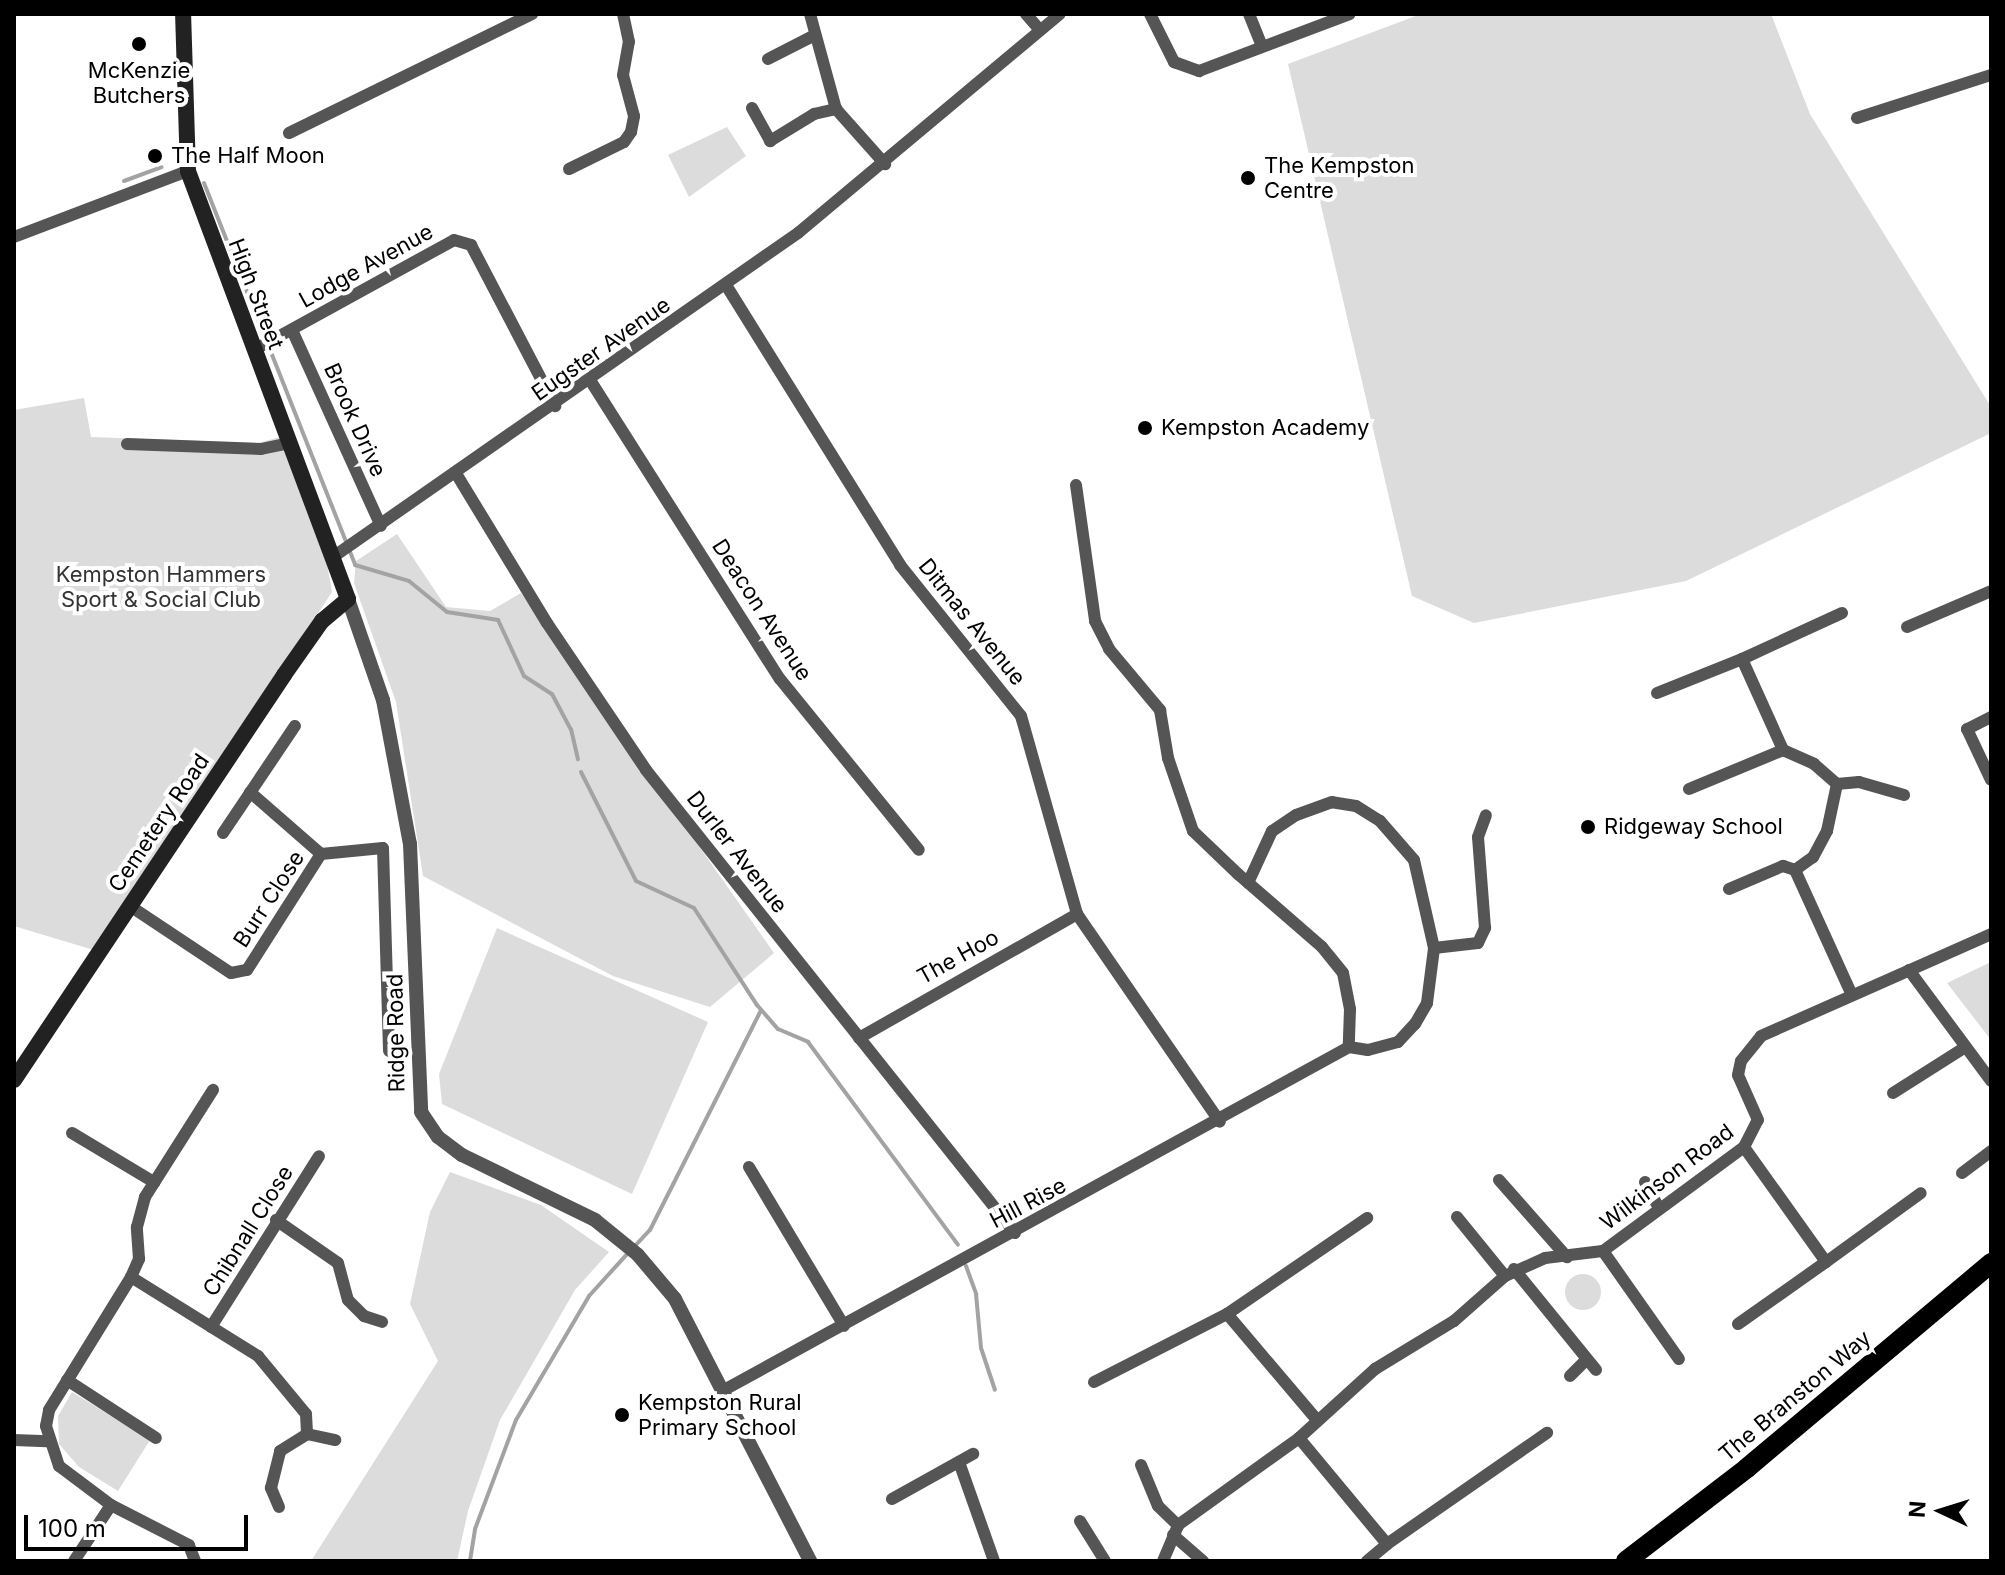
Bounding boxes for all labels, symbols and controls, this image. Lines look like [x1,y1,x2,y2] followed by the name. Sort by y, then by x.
[130,35,148,53] marker: McKenzie Butchers
[88,57,190,108] place label: McKenzie Butchers
[171,143,325,169] place label: The Half Moon
[146,147,164,165] marker: The Half Moon
[1264,152,1414,204] place label: The Kempston Centre
[1239,169,1257,187] marker: The Kempston Centre
[294,218,438,314] street label: Lodge Avenue
[223,235,289,353] street label: High Street
[527,291,675,407] street label: Eugster Avenue
[318,359,392,481] street label: Brook Drive
[1161,415,1369,441] place label: Kempston Academy
[1136,419,1154,437] marker: Kempston Academy
[706,534,818,686] street label: Deacon Avenue
[913,553,1031,691] street label: Ditmas Avenue
[56,561,266,612] park label: Kempston Hammers Sport & Social Club
[103,749,215,897] street label: Cemetery Road
[681,786,793,918] street label: Durler Avenue
[1604,814,1783,840] place label: Ridgeway School
[1579,818,1597,836] marker: Ridgeway School
[228,846,310,952] street label: Burr Close
[913,924,1003,990] street label: The Hoo
[382,974,410,1092] street label: Ridge Road
[1595,1118,1739,1236] street label: Wilkinson Road
[197,1161,299,1301] street label: Chibnall Close
[985,1172,1071,1234] street label: Hill Rise
[1714,1325,1876,1467] street label: The Branston Way
[638,1389,802,1440] place label: Kempston Rural Primary School
[613,1406,631,1424] marker: Kempston Rural Primary School
[1901,1471,1981,1551] north arrow
[28,1499,252,1549] scale bar
[1904,1500,1931,1519] text: N
[38,1514,106,1543] text: 100 m

